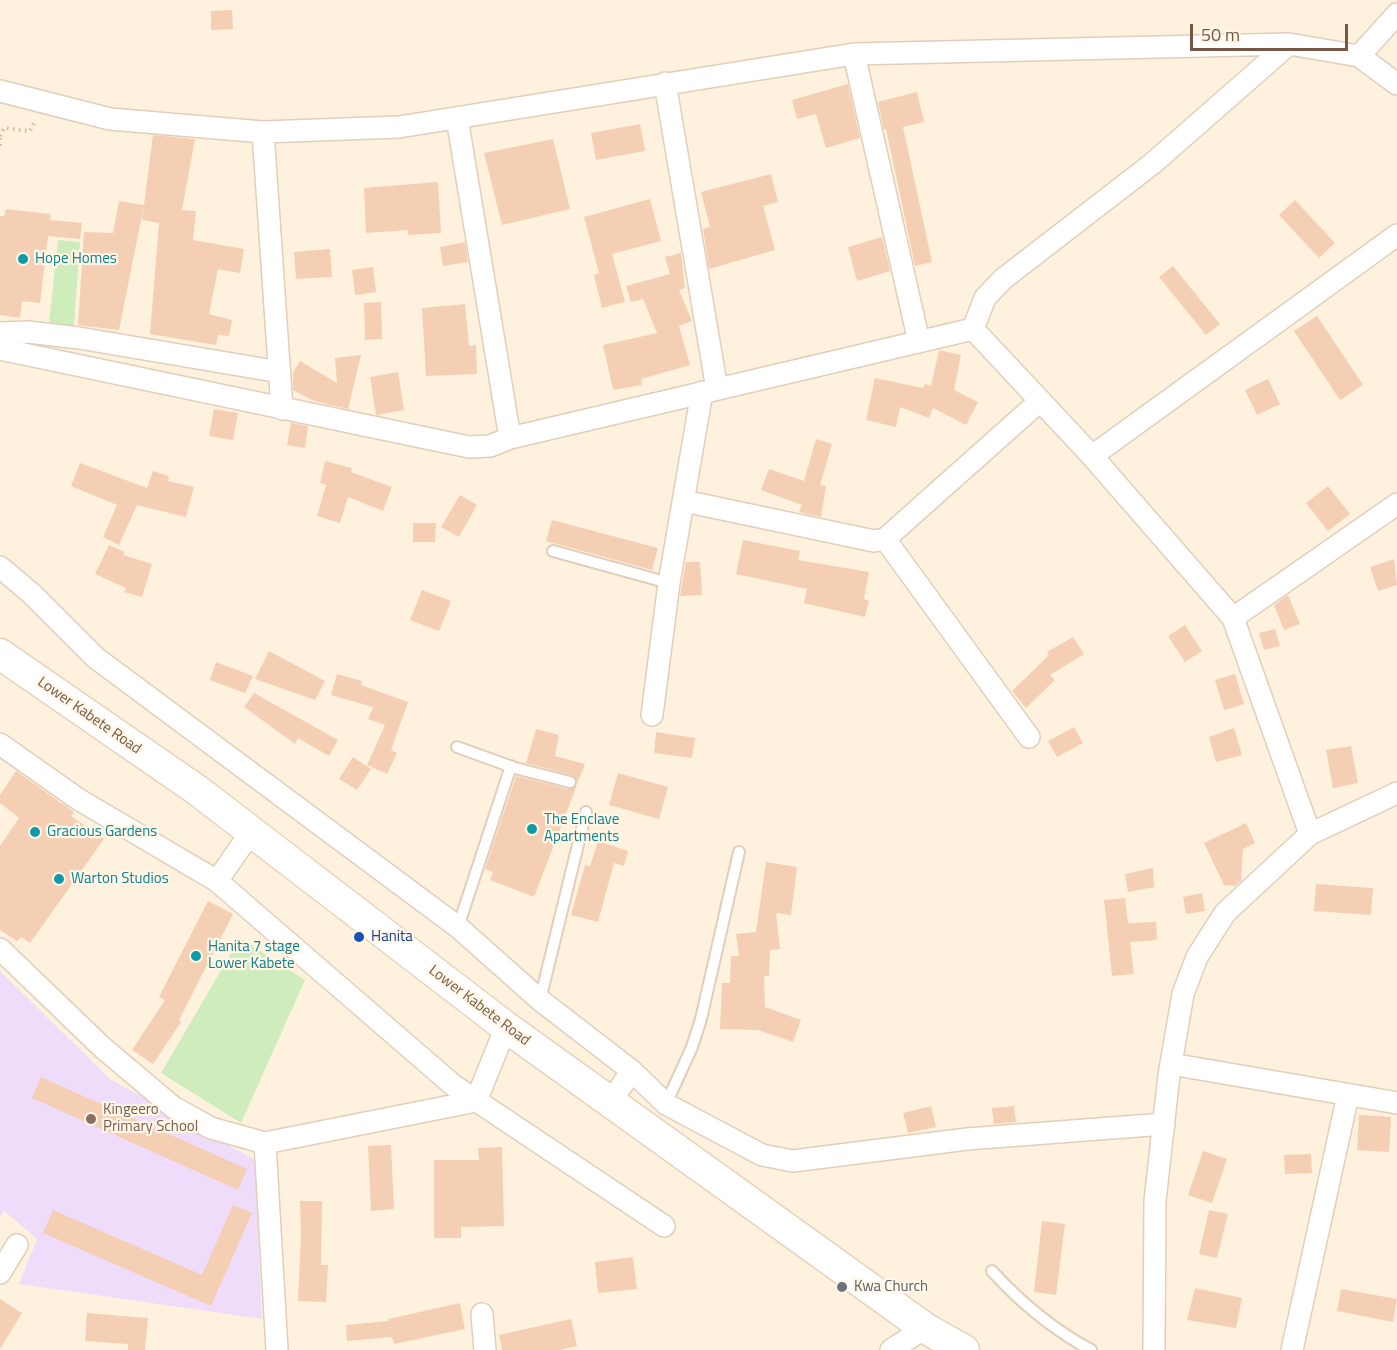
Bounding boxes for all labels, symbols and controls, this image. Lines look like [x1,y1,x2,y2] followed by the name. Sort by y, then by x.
[1193,12,1350,50] scale bar
[1201,21,1240,48] text: 50 m
[35,250,117,268] place label: Hope Homes
[16,252,30,266] marker: Hope Homes
[34,674,144,758] street label: Lower Kabete Road
[544,811,619,846] place label: The Enclave Apartments
[525,822,539,836] marker: The Enclave Apartments
[47,823,157,841] place label: Gracious Gardens
[28,825,42,839] marker: Gracious Gardens
[71,870,169,888] place label: Warton Studios
[52,872,66,886] marker: Warton Studios
[371,928,413,946] place label: Hanita
[352,930,366,944] marker: Hanita
[208,938,300,973] place label: Hanita 7 stage Lower Kabete
[189,949,203,963] marker: Hanita 7 stage Lower Kabete
[425,962,533,1050] street label: Lower Kabete Road
[103,1101,198,1136] place label: Kingeero Primary School
[84,1112,98,1126] marker: Kingeero Primary School
[854,1278,928,1296] place label: Kwa Church
[835,1280,849,1294] marker: Kwa Church

